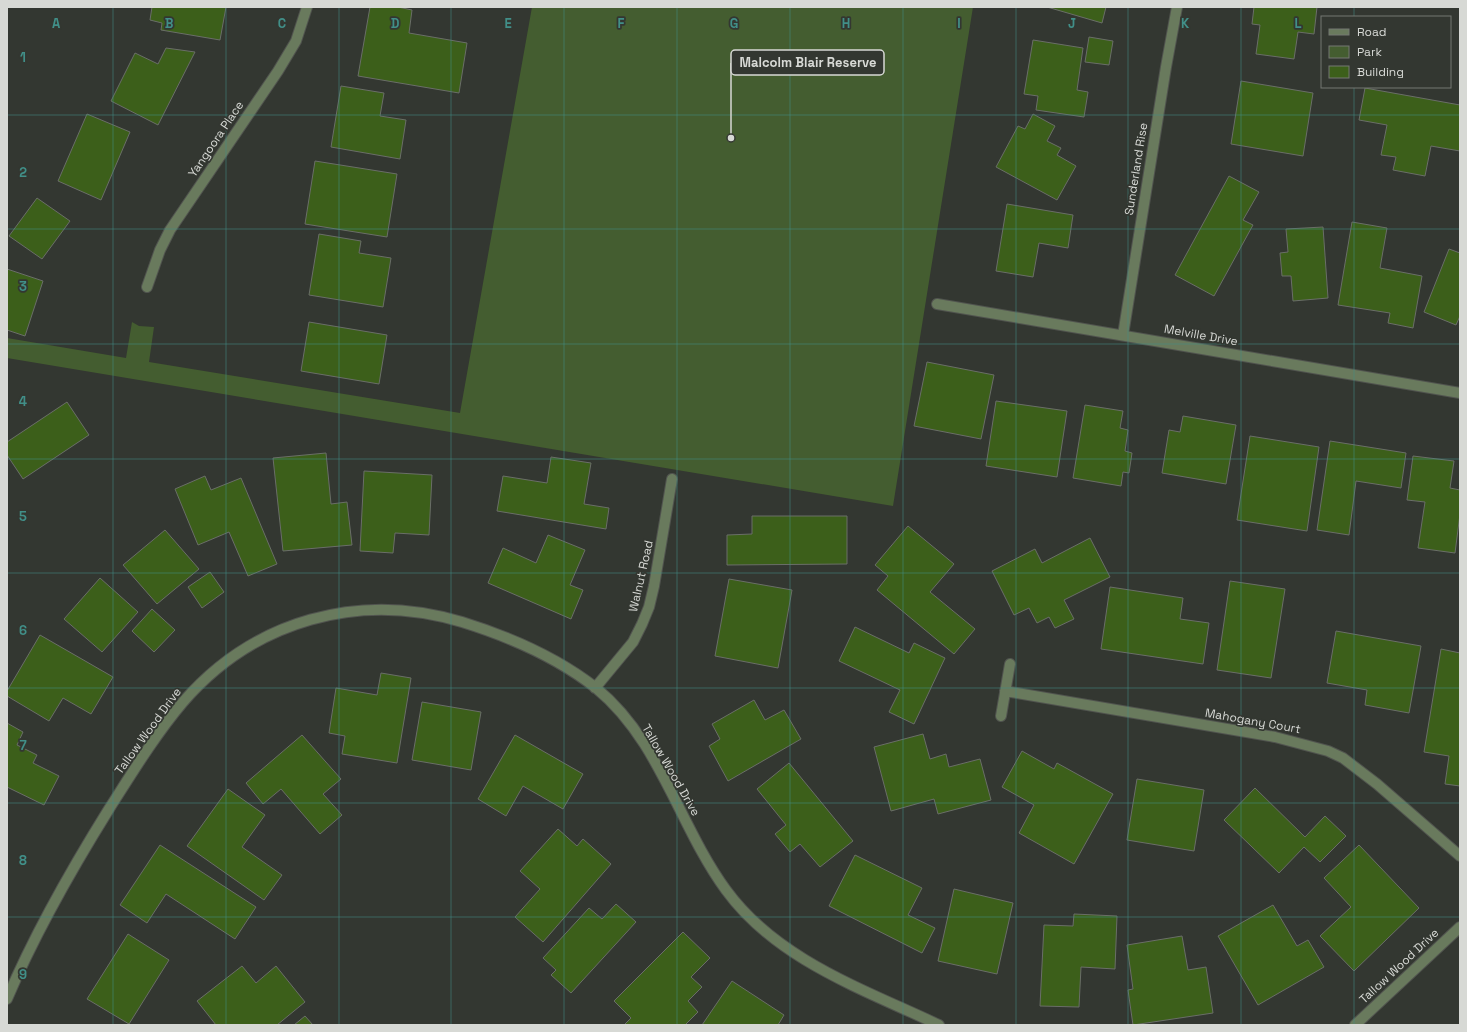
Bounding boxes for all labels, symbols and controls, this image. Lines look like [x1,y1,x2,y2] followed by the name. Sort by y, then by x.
[52,15,61,32] text: A
[165,15,174,32] text: B
[278,15,286,32] text: C
[391,15,400,32] text: D
[504,15,512,32] text: E
[618,15,625,32] text: F
[730,15,738,32] text: G
[842,15,850,32] text: H
[957,15,961,32] text: I
[1068,15,1076,32] text: J
[1181,15,1190,32] text: K
[1294,15,1302,32] text: L
[1321,16,1451,88] legend
[1357,24,1386,40] text: Road
[1357,44,1382,60] text: Park
[20,49,26,66] text: 1
[731,50,884,75] callout: Malcolm Blair Reserve
[739,54,877,71] text: Malcolm Blair Reserve
[1357,64,1404,80] text: Building
[185,98,247,180] street label: Yangoora Place
[1121,122,1151,216] street label: Sunderland Rise
[19,164,27,181] text: 2
[19,278,27,295] text: 3
[1163,321,1239,349] street label: Melville Drive
[19,393,27,410] text: 4
[19,508,27,525] text: 5
[625,539,657,613] street label: Walnut Road
[19,622,27,639] text: 6
[111,684,185,778] street label: Tallow Wood Drive
[1204,705,1302,737] street label: Mahogany Court
[638,721,704,819] street label: Tallow Wood Drive
[19,737,27,754] text: 7
[19,852,27,869] text: 8
[1356,925,1442,1007] street label: Tallow Wood Drive
[19,966,27,983] text: 9

